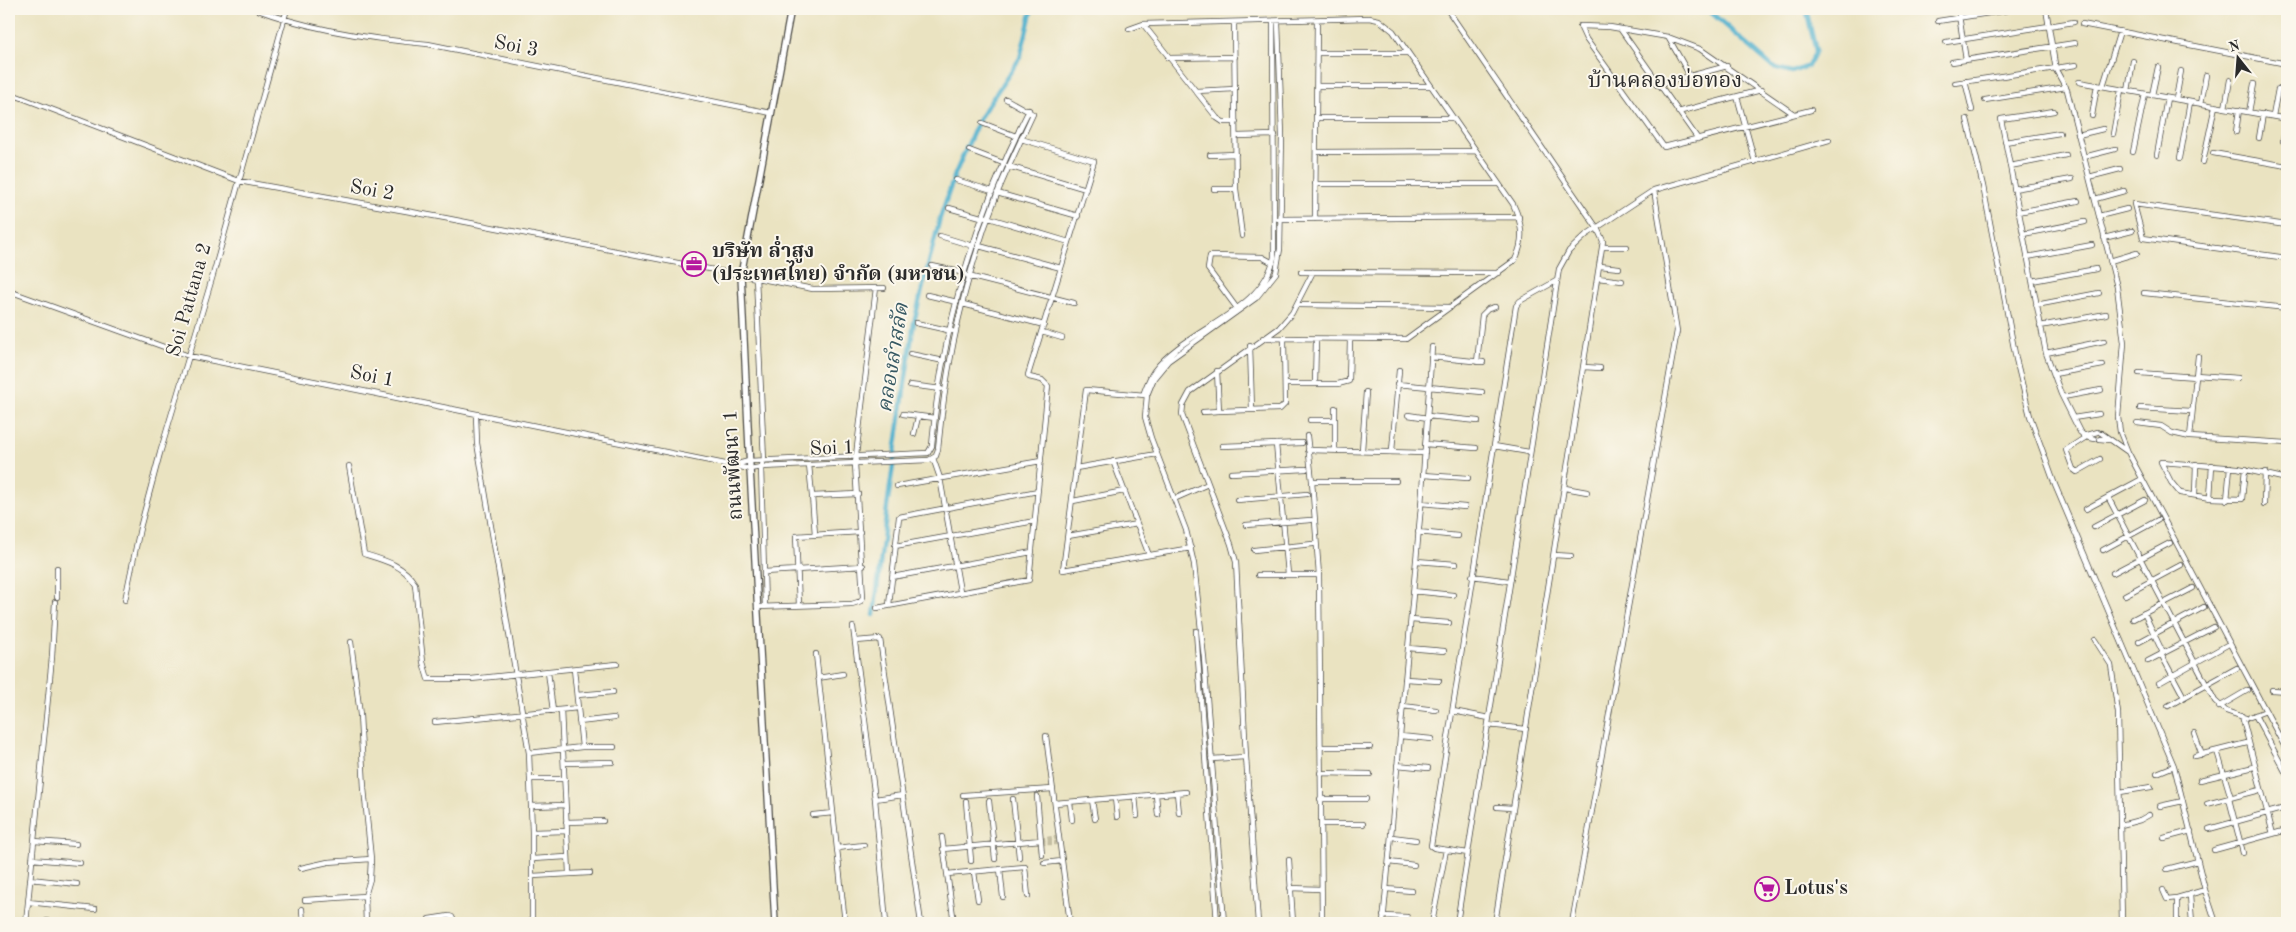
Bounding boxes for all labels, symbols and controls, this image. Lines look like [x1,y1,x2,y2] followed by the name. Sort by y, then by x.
[2214,32,2264,82] north arrow
[492,33,540,61] street label: Soi 3
[2227,38,2242,55] text: N
[1588,68,1742,92] district label: บ้านคลองบ่อทอง
[348,177,396,205] street label: Soi 2
[712,235,964,285] place label: บริษัท ล่ำสูง (ประเทศไทย) จำกัด (มหาชน)
[164,241,216,359] street label: Soi Pattana 2
[681,251,707,277] office icon: บริษัท ล่ำสูง (ประเทศไทย) จำกัด (มหาชน)
[873,301,913,414] water label: คลองลำสลัด
[348,363,396,391] street label: Soi 1
[720,409,747,521] street label: ถนนพัฒนา 1
[809,438,855,460] street label: Soi 1
[1754,876,1780,902] supermarket icon: Lotus's
[1784,879,1848,899] place label: Lotus's

